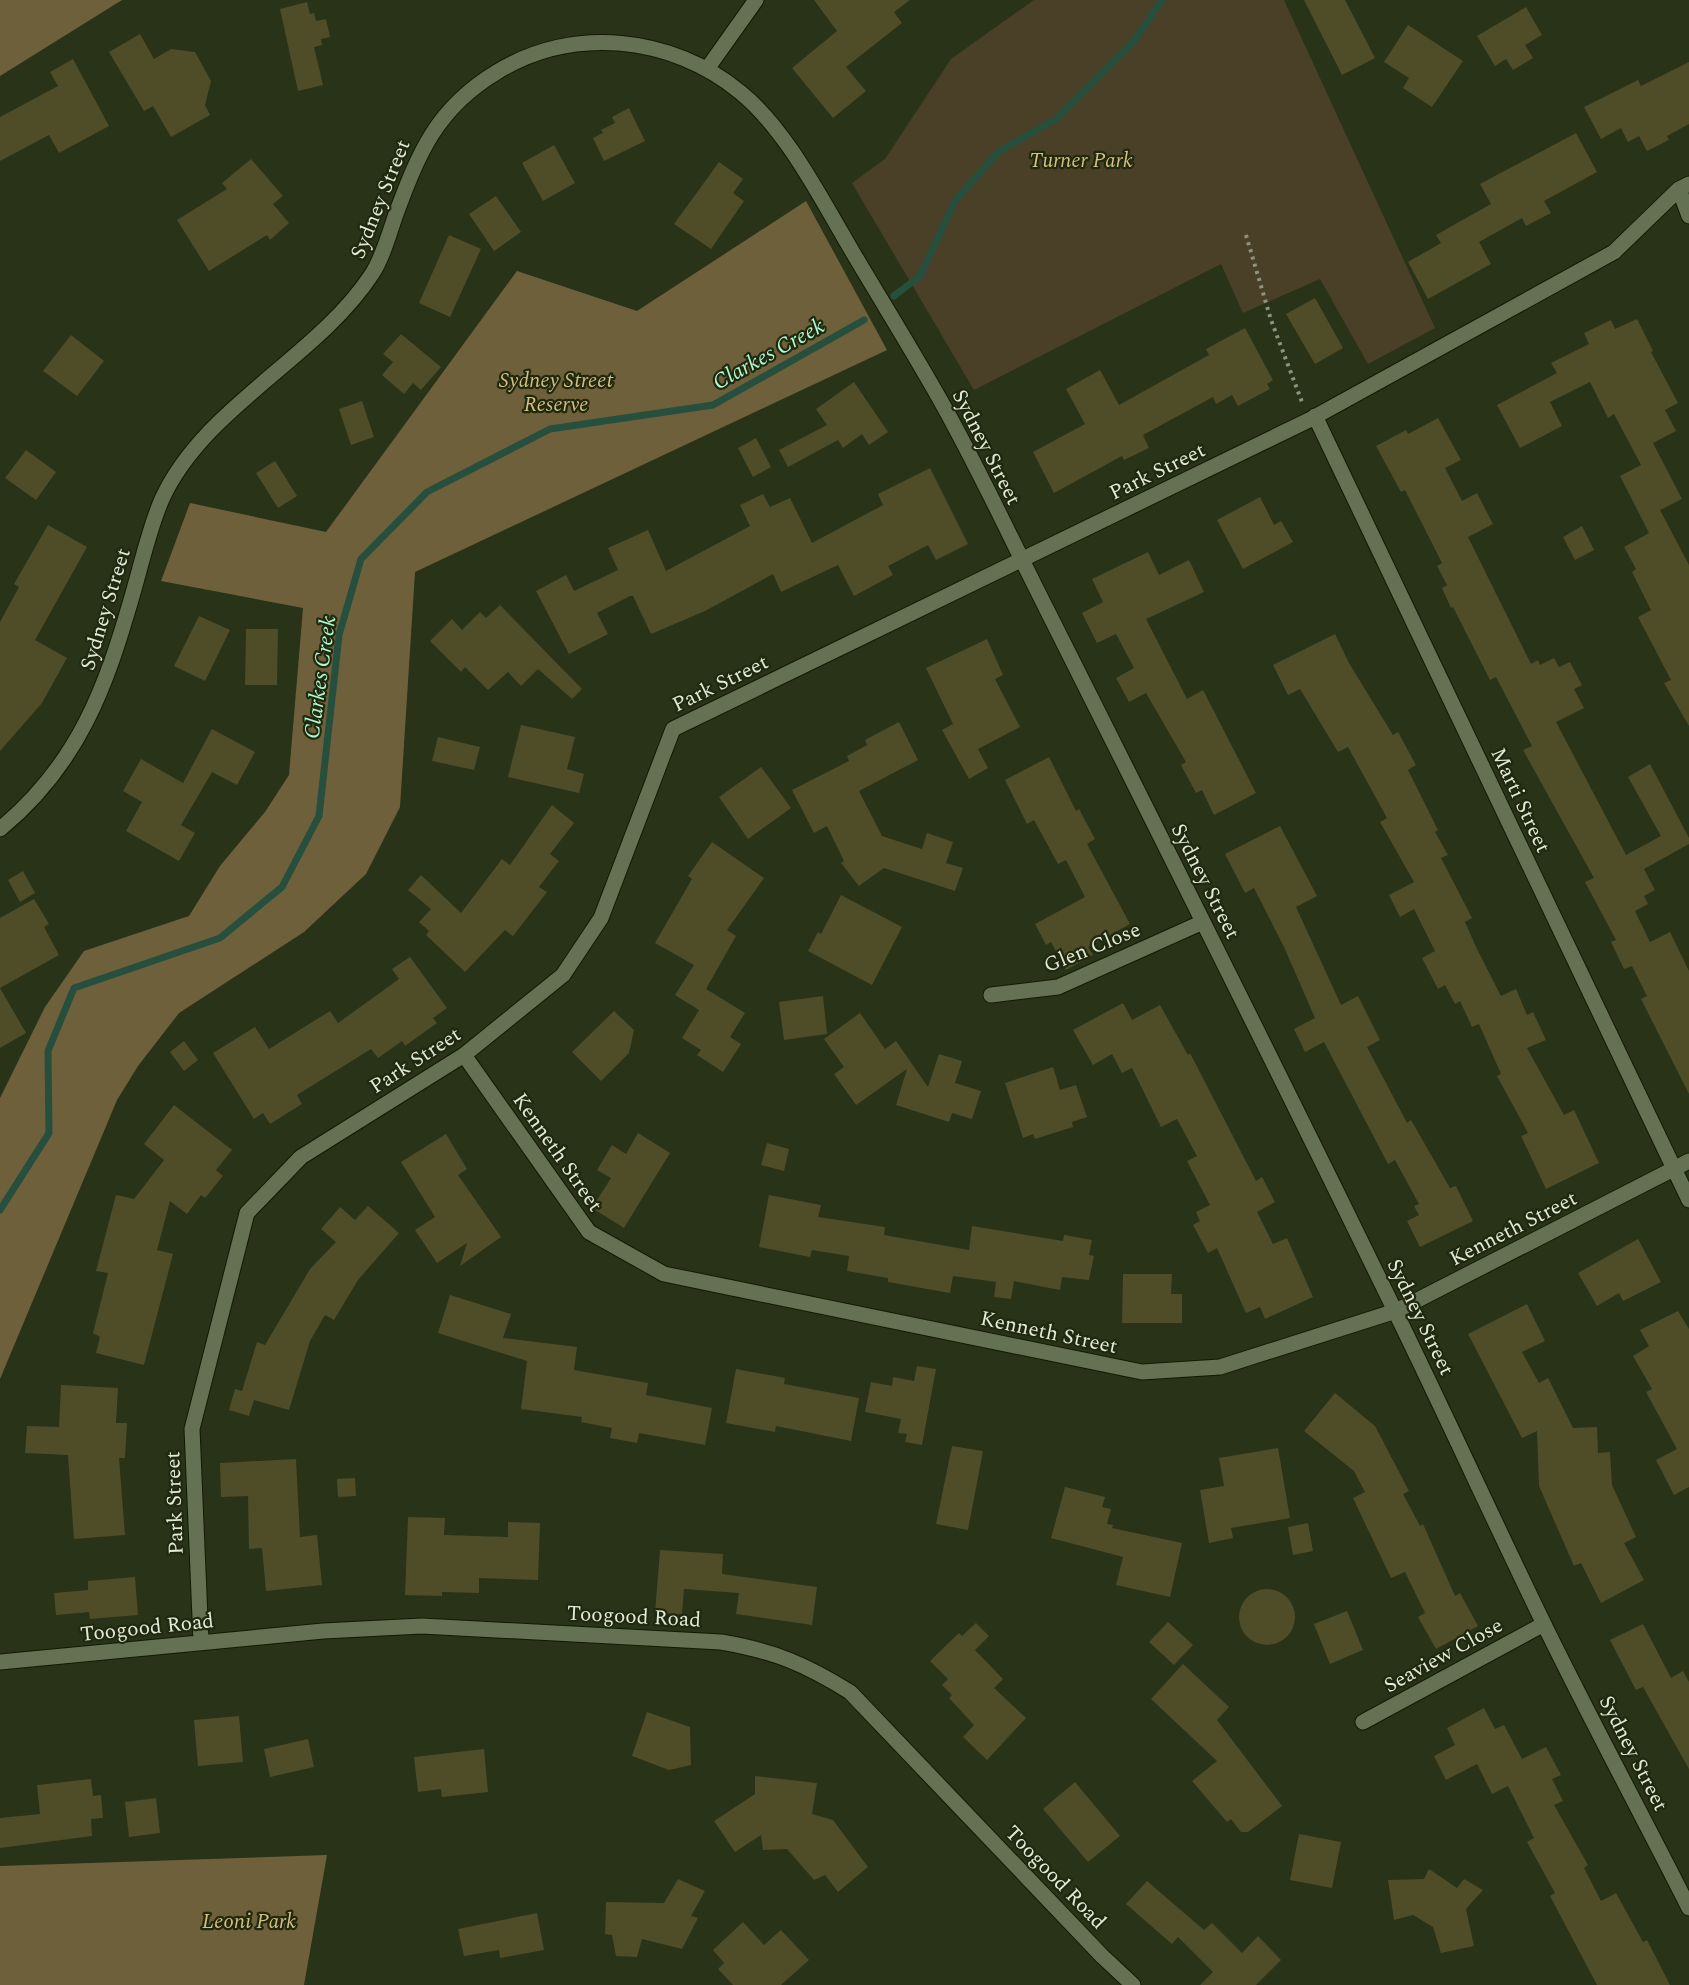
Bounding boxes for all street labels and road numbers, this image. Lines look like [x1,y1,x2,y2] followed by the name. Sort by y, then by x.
[342,135,419,264] street label: Sydney Street
[943,384,1029,511] street label: Sydney Street
[1104,435,1211,509] street label: Park Street
[72,544,140,674] street label: Sydney Street
[667,647,774,721] street label: Park Street
[1482,742,1558,858] street label: Marti Street
[1162,818,1248,945] street label: Sydney Street
[1039,914,1146,982] street label: Glen Close
[363,1019,468,1102] street label: Park Street
[504,1086,610,1219] street label: Kenneth Street
[1444,1183,1583,1275] street label: Kenneth Street
[1378,1254,1462,1381] street label: Sydney Street
[977,1303,1120,1363] street label: Kenneth Street
[157,1451,193,1555] street label: Park Street
[566,1598,702,1636] street label: Toogood Road
[79,1605,216,1651] street label: Toogood Road
[1378,1610,1509,1702] street label: Seaview Close
[1590,1690,1676,1817] street label: Sydney Street
[997,1818,1113,1937] street label: Toogood Road

